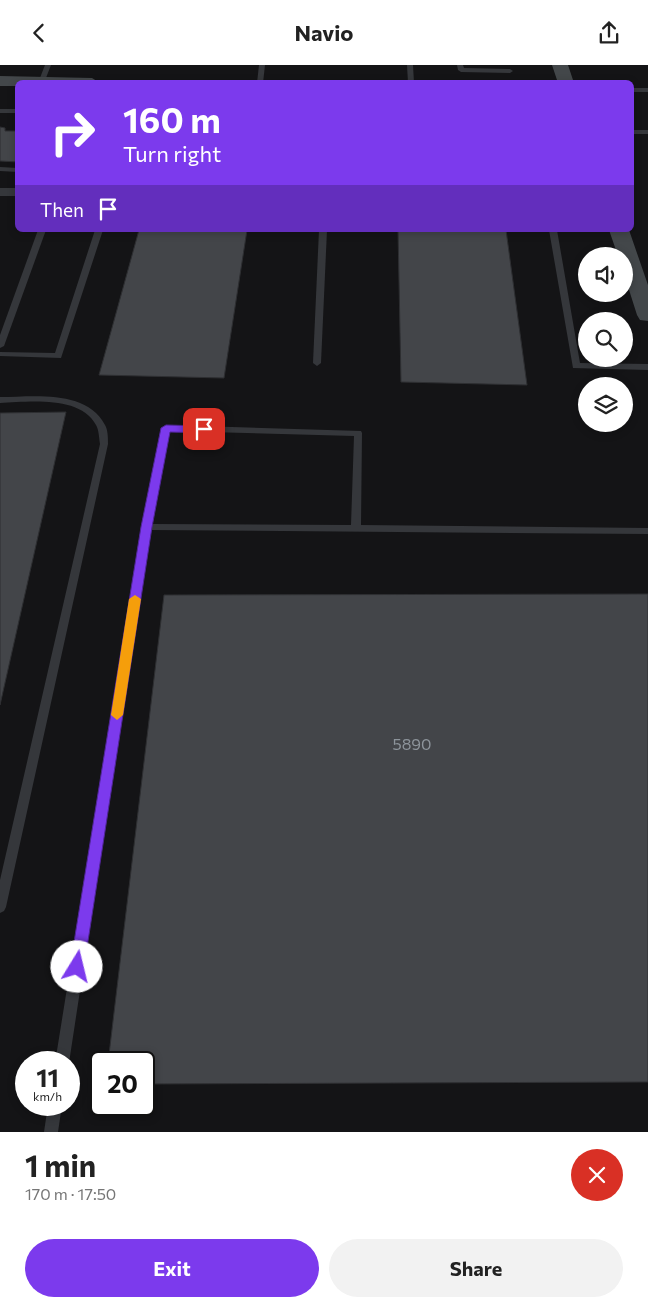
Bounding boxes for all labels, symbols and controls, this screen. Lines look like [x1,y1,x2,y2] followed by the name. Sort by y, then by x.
[25,19,53,47] icon: back
[294,19,354,46] text: Navio
[595,19,623,47] icon: share
[123,97,221,140] text: 160 m
[40,100,105,165] icon: right
[123,140,221,167] text: Turn right
[94,195,122,223] icon: arrive
[40,198,84,221] text: Then
[578,247,633,432] map controls
[578,247,633,302] button: sound
[578,312,633,367] button: search
[578,377,633,432] button: layers
[183,408,225,450] pin
[190,415,218,443] icon: arrive
[392,734,432,753] house number: 5890
[50,940,102,992] position arrow
[90,1051,155,1116] speed limit sign: 20
[36,1062,59,1092] text: 11
[33,1089,62,1103] text: km/h
[25,1146,96,1183] text: 1 min
[571,1149,623,1201] button: close
[25,1184,116,1203] text: 170 m · 17:50
[25,1239,319,1297] button: Exit
[329,1239,623,1297] button: Share

